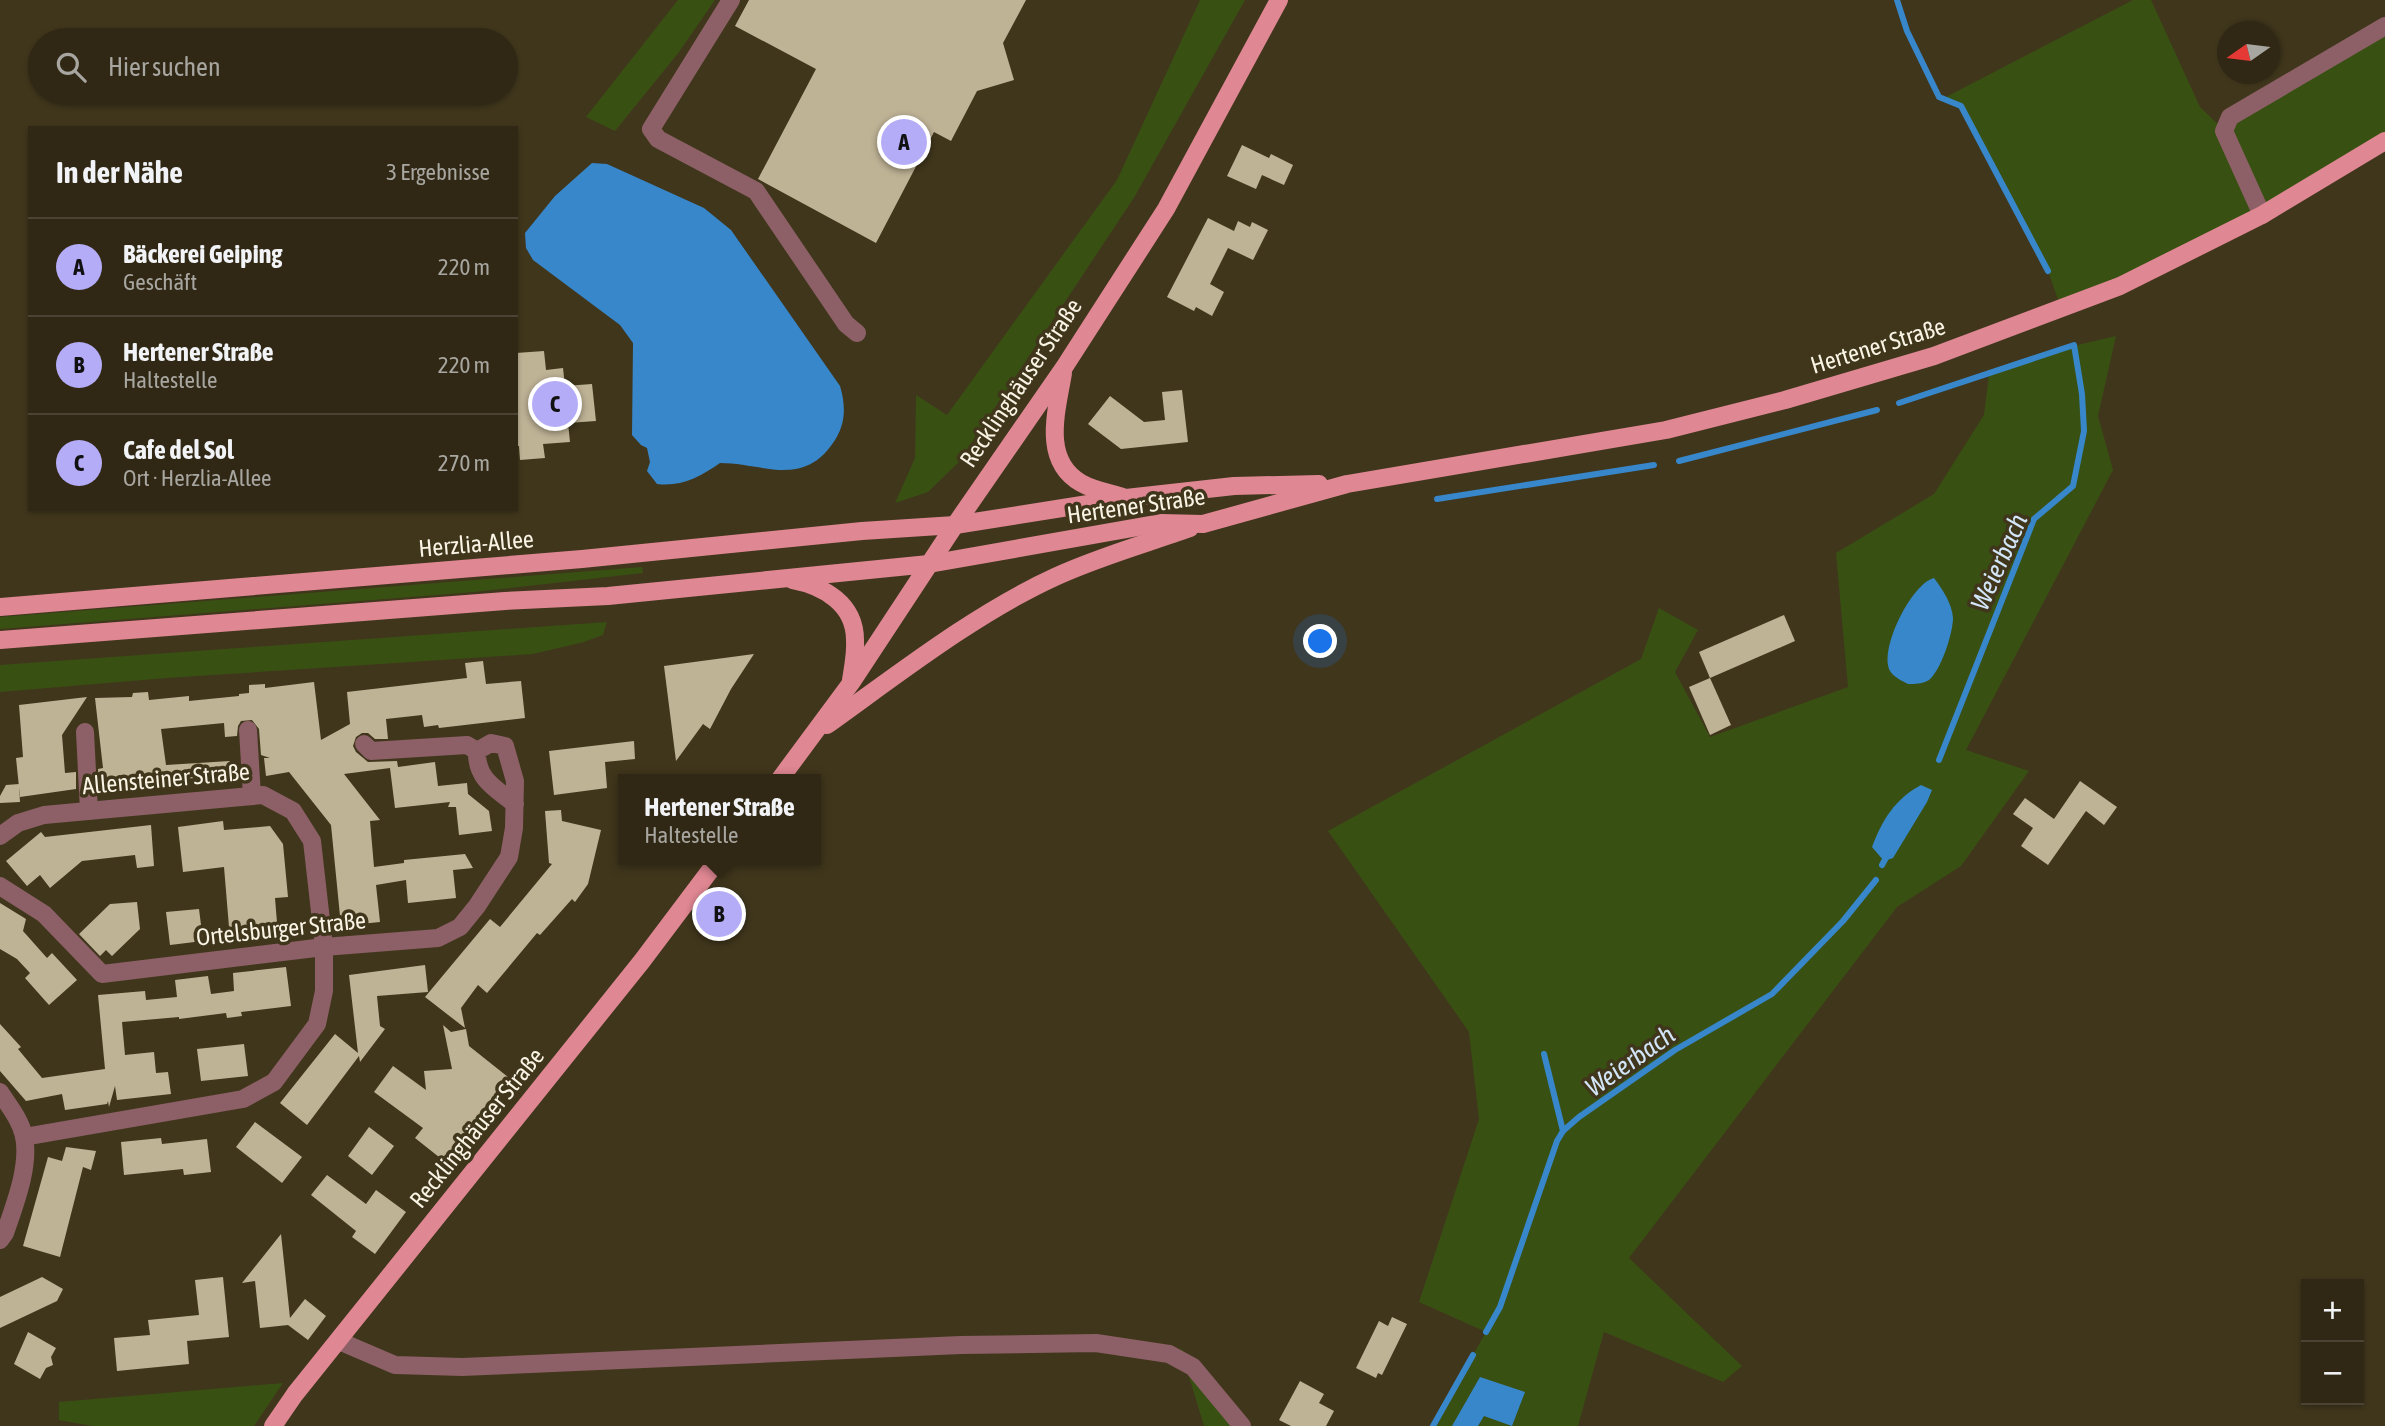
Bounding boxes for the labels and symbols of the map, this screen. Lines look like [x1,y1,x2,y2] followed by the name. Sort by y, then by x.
[2217,21,2280,84] north arrow
[881,116,927,168] pin: A
[954,293,1087,472] street label: Recklinghäuser Straße
[1807,312,1948,379] street label: Hertener Straße
[532,378,578,430] pin: C
[1065,482,1207,529] street label: Hertener Straße
[1965,509,2034,615] water label: Weierbach
[417,525,535,562] street label: Herzlia-Allee
[1303,624,1337,658] your location
[81,758,251,799] street label: Allensteiner Straße
[696,888,742,940] pin: B
[195,906,367,951] street label: Ortelsburger Straße
[1580,1019,1681,1103] water label: Weierbach
[404,1043,549,1213] street label: Recklinghäuser Straße

